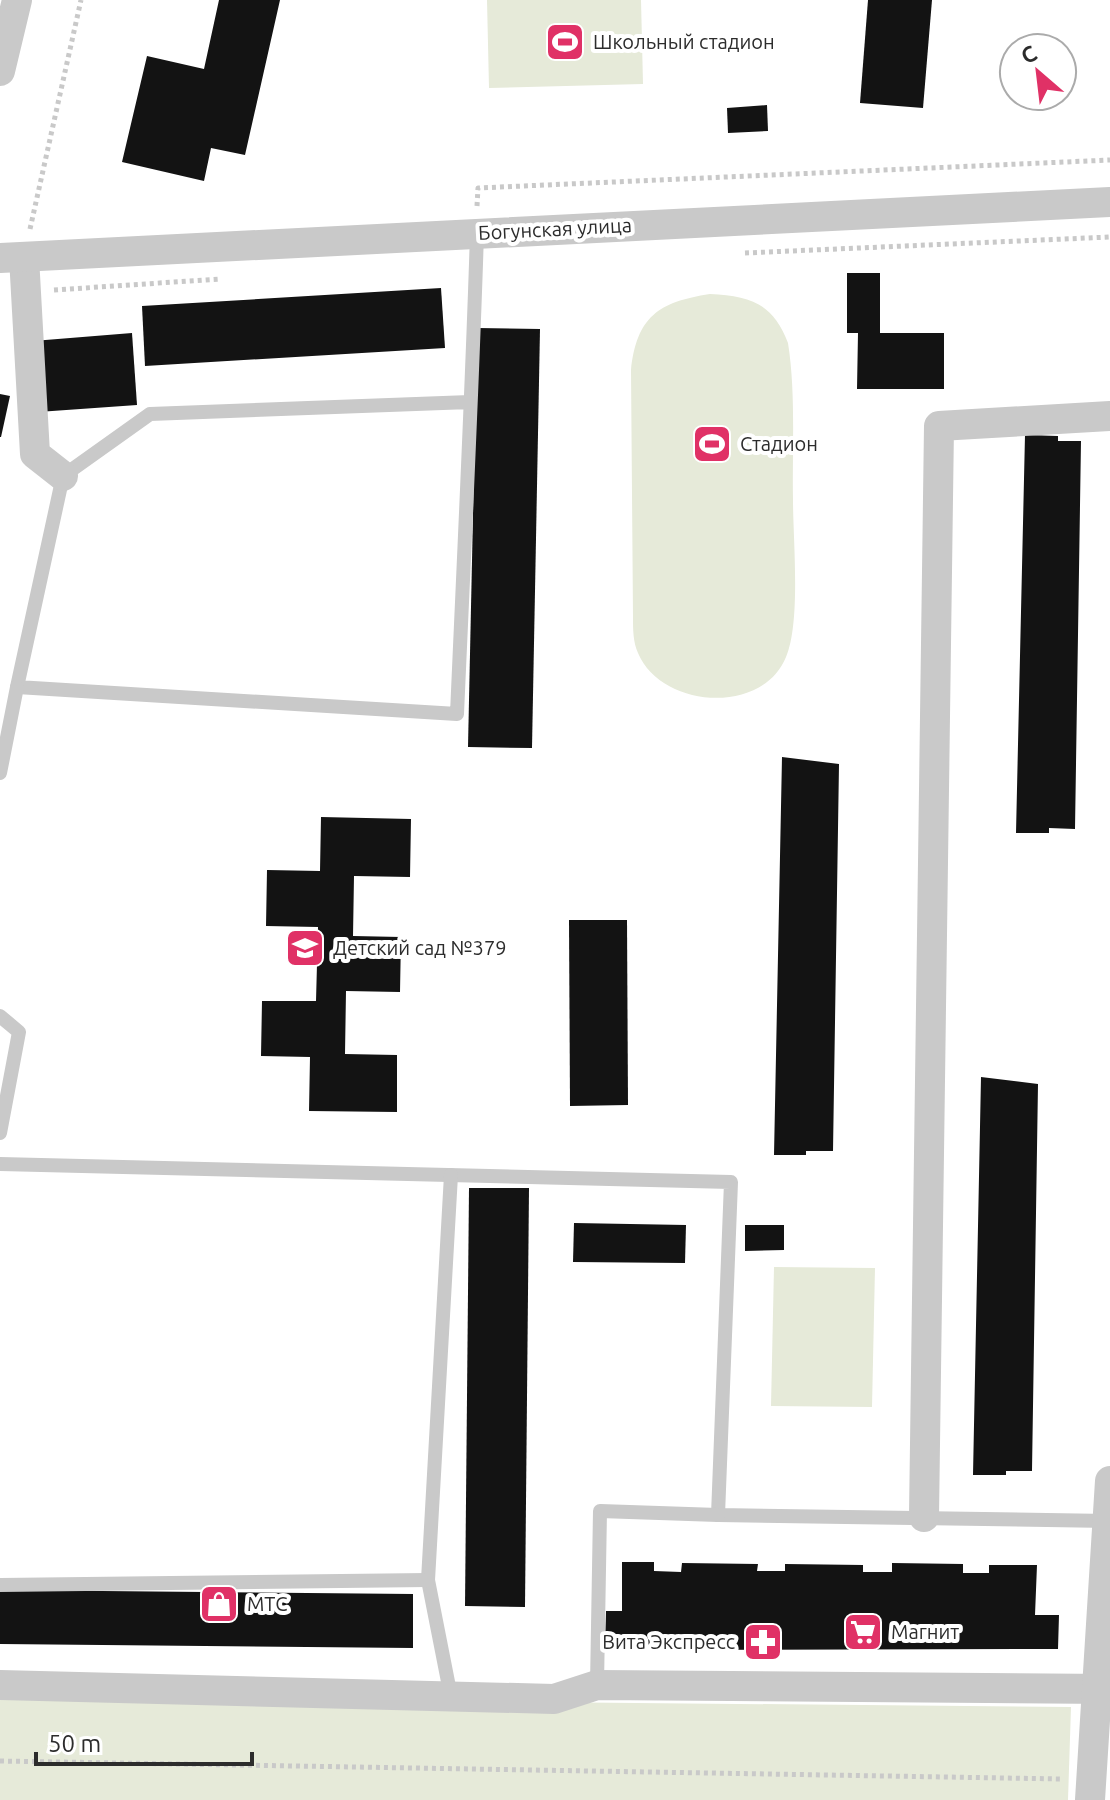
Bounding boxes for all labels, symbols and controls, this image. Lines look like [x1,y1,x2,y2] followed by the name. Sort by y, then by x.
[544,21,586,63] sports icon: Школьный стадион
[593,30,775,53] place label: Школьный стадион
[998,32,1078,112] north arrow
[1016,40,1040,68] text: С
[478,213,632,244] street label: Богунская улица
[691,423,733,465] sports icon: Стадион
[740,432,818,455] place label: Стадион
[284,927,326,969] school or university icon: Детский сад №379
[333,936,506,959] place label: Детский сад №379
[198,1583,240,1625] shop icon: МТС
[247,1592,288,1615] place label: МТС
[842,1611,884,1653] supermarket icon: Магнит
[891,1620,959,1643] place label: Магнит
[742,1621,784,1663] pharmacy icon: Вита Экспресс
[602,1630,735,1653] place label: Вита Экспресс
[36,1716,252,1766] scale bar
[48,1730,101,1757] text: 50 m

